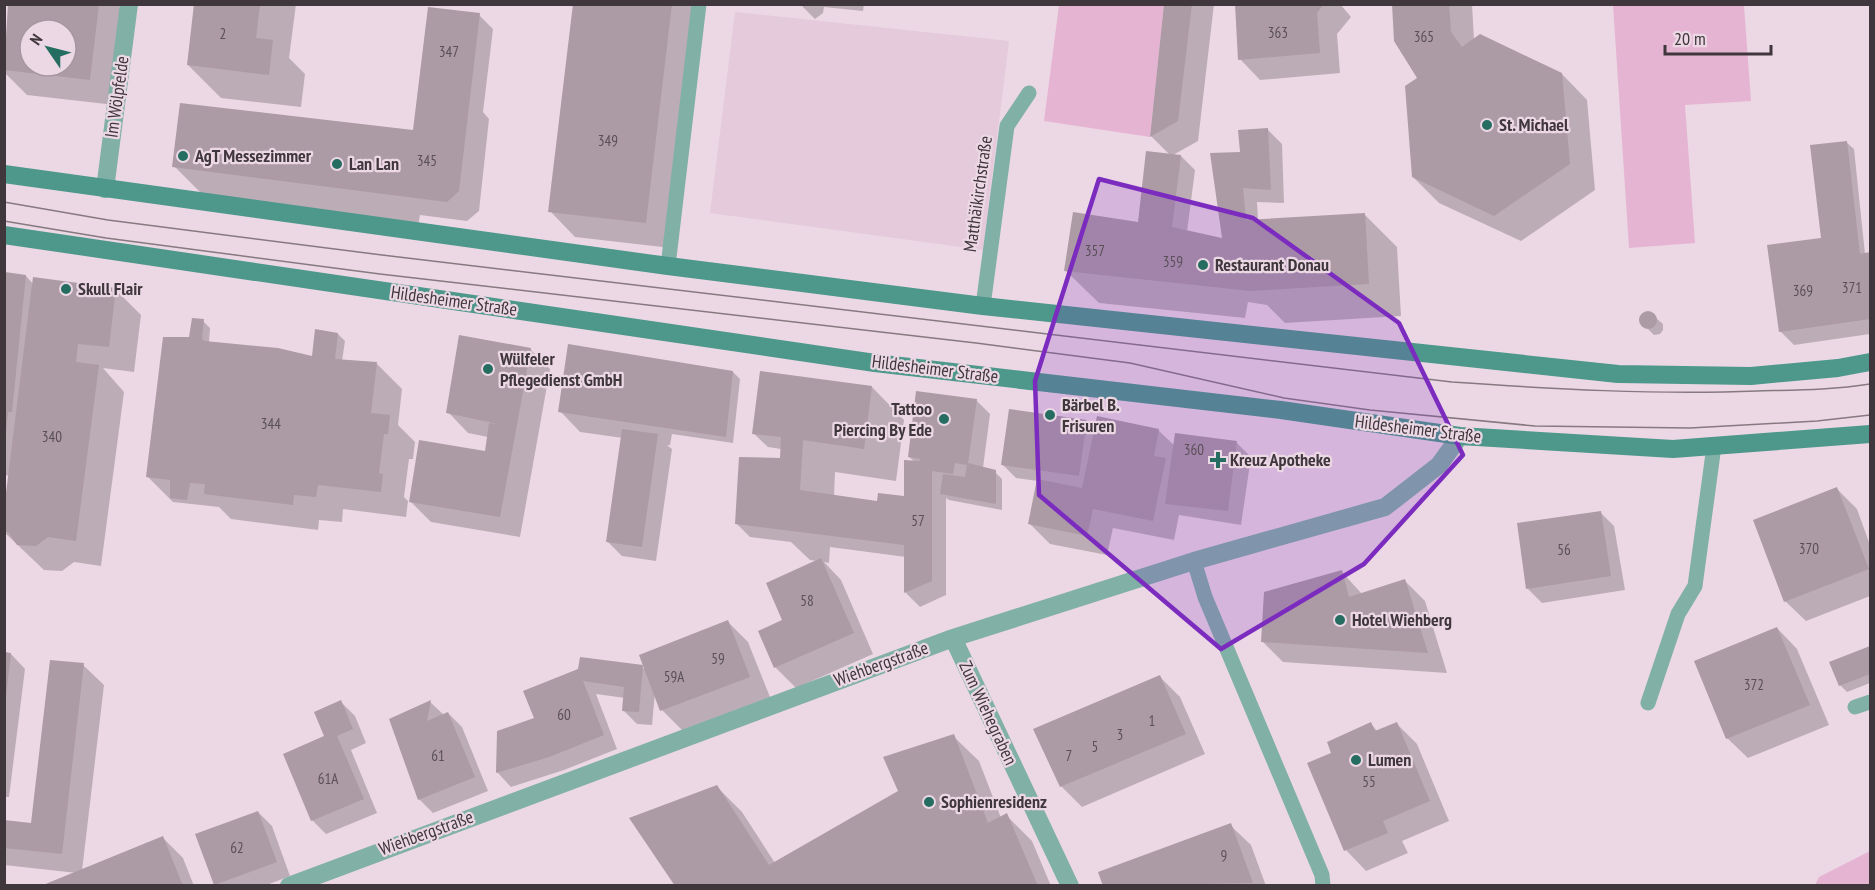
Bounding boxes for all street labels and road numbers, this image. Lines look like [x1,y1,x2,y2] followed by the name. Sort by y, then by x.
[99,55,134,139] street label: Im Wölpfelde
[958,134,997,254] street label: Matthäikirchstraße
[389,280,519,321] street label: Hildesheimer Straße
[871,349,1000,388] street label: Hildesheimer Straße
[1354,409,1483,448] street label: Hildesheimer Straße
[831,636,931,691] street label: Wiehbergstraße
[954,657,1023,769] street label: Zum Wiehegraben
[376,805,476,860] street label: Wiehbergstraße

